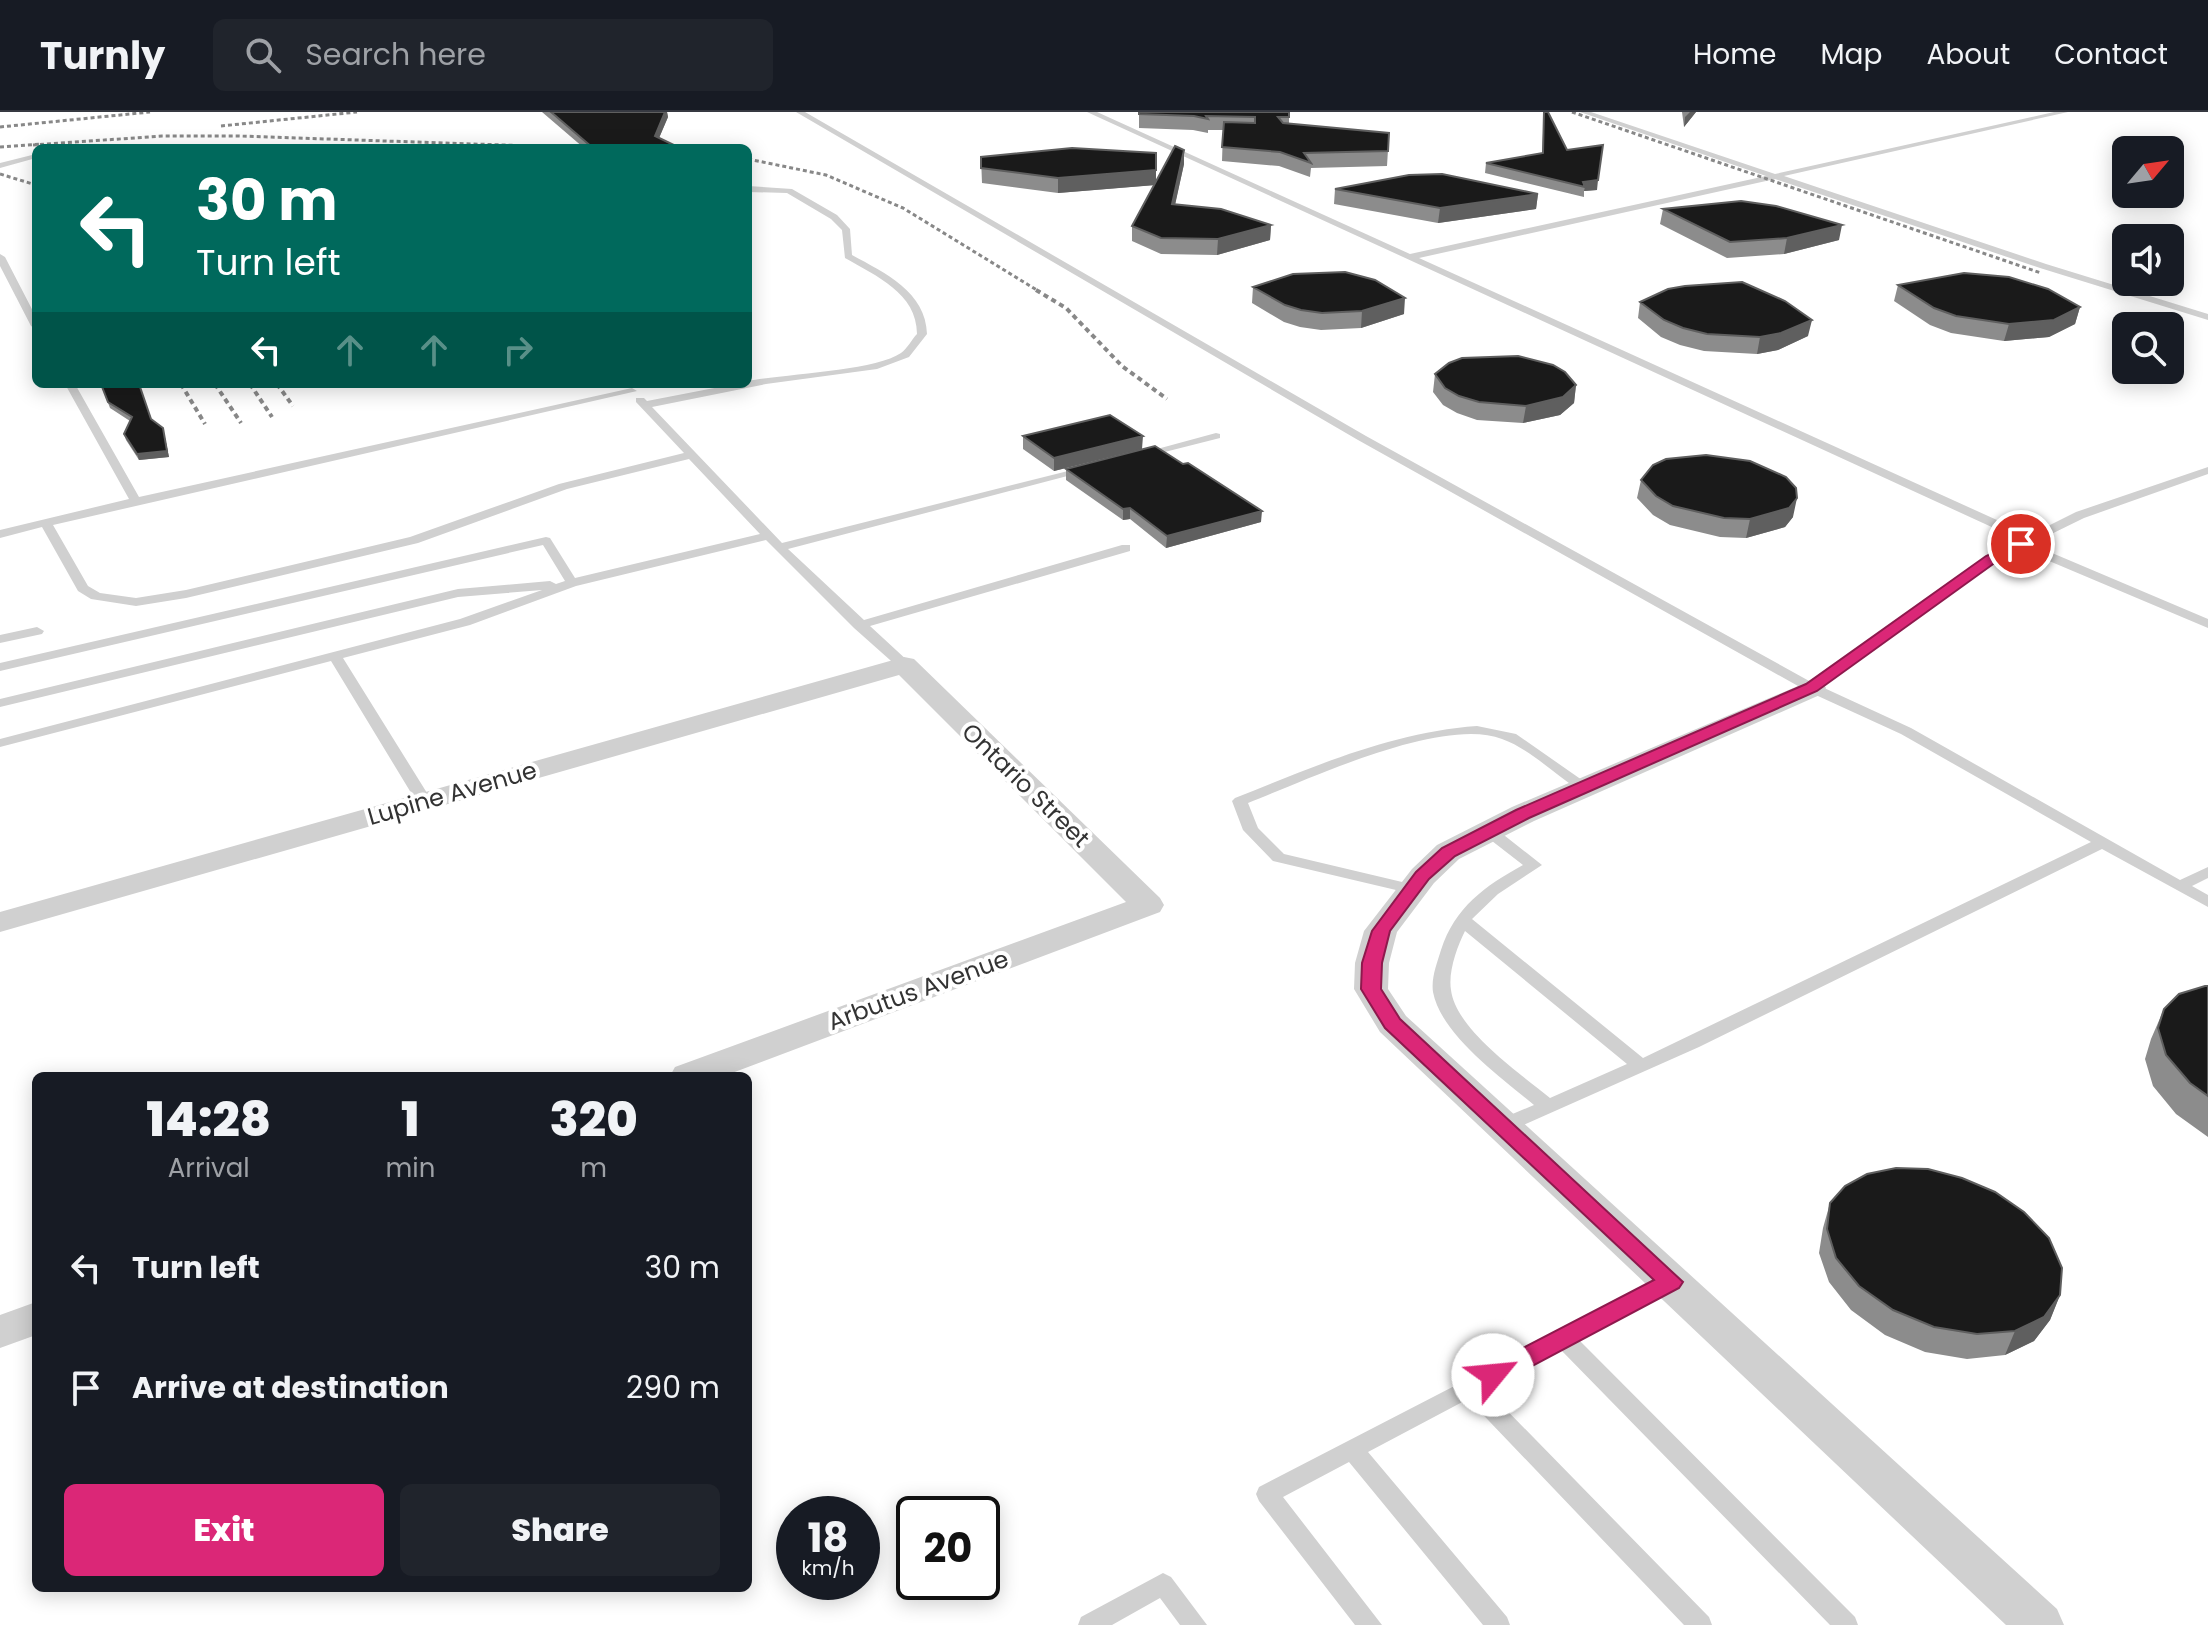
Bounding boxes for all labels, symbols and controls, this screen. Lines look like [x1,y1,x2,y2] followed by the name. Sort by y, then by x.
[213,19,773,91] search box
[40,29,165,82] text: Turnly
[241,33,285,77] icon: search
[305,33,486,76] text: Search here
[1693,35,1776,74] text: Home
[1820,35,1882,74] text: Map
[1926,35,2010,74] text: About
[2054,35,2168,74] text: Contact
[2112,136,2184,208] north arrow
[2112,136,2184,384] map controls
[196,161,338,240] text: 30 m
[64,176,168,280] icon: left
[2112,224,2184,296] button: sound
[196,237,341,288] text: Turn left
[2112,312,2184,384] button: search
[244,328,288,372] icon: left
[328,328,372,372] icon: ahead
[412,328,456,372] icon: ahead
[496,328,540,372] icon: right
[1987,510,2055,578] pin
[1999,522,2043,566] icon: arrive
[955,715,1097,855] street label: Ontario Street
[364,753,540,833] street label: Lupine Avenue
[823,942,1013,1038] street label: Arbutus Avenue
[146,1086,271,1153] text: 14:28
[401,1086,420,1153] text: 1
[550,1086,638,1153] text: 320
[168,1150,250,1186] text: Arrival
[385,1150,435,1186] text: min
[580,1150,607,1186] text: m
[64,1246,108,1290] icon: left
[132,1246,260,1289] text: Turn left
[645,1246,720,1289] text: 30 m
[1451,1333,1535,1417] position arrow
[64,1366,108,1410] icon: arrive
[132,1366,449,1409] text: Arrive at destination
[626,1366,720,1409] text: 290 m
[64,1484,384,1576] button: Exit
[400,1484,720,1576] button: Share
[896,1496,1000,1600] speed limit sign: 20
[808,1510,848,1566] text: 18
[801,1554,855,1582] text: km/h

